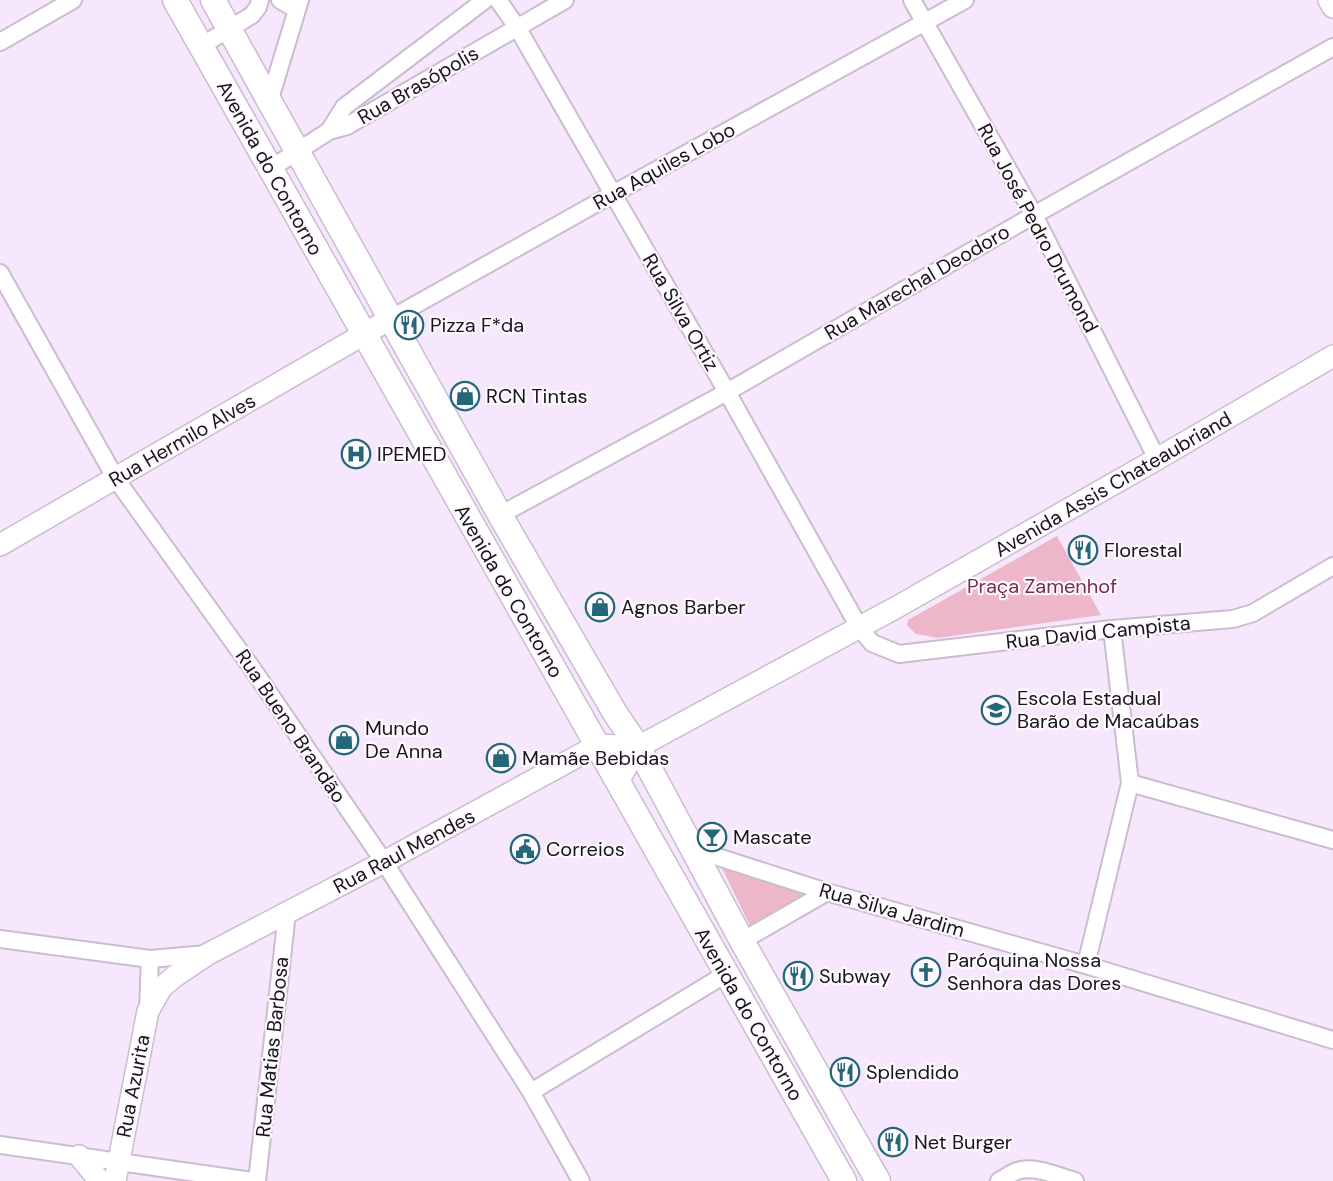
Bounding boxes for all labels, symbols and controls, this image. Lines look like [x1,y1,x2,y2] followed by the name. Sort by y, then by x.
[353,40,483,130] street label: Rua Brasópolis
[211,76,329,260] street label: Avenida do Contorno
[588,116,740,216] street label: Rua Aquiles Lobo
[972,119,1104,337] street label: Rua José Pedro Drumond
[820,218,1014,346] street label: Rua Marechal Deodoro
[637,249,725,375] street label: Rua Silva Ortiz
[393,309,425,341] restaurant icon: Pizza F*da
[430,312,524,338] place label: Pizza F*da
[449,380,481,412] shop icon: RCN Tintas
[486,383,588,409] place label: RCN Tintas
[104,387,260,493] street label: Rua Hermilo Alves
[990,405,1236,563] street label: Avenida Assis Chateaubriand
[340,438,372,470] hospital icon: IPEMED
[377,441,446,467] place label: IPEMED
[449,500,569,682] street label: Avenida do Contorno
[1067,534,1099,566] restaurant icon: Florestal
[1104,537,1182,563] place label: Florestal
[967,573,1117,599] park label: Praça Zamenhof
[584,591,616,623] shop icon: Agnos Barber
[621,594,746,620] place label: Agnos Barber
[1004,609,1192,655] street label: Rua David Campista
[230,644,352,808] street label: Rua Bueno Brandão
[1017,685,1200,734] place label: Escola Estadual Barão de Macaúbas
[980,694,1012,726] school or university icon: Escola Estadual Barão de Macaúbas
[365,715,443,764] place label: Mundo De Anna
[328,724,360,756] shop icon: Mundo De Anna
[485,742,517,774] shop icon: Mamãe Bebidas
[522,745,669,771] place label: Mamãe Bebidas
[329,803,479,899] street label: Rua Raul Mendes
[696,821,728,853] bar icon: Mascate
[733,824,812,850] place label: Mascate
[509,833,541,865] public building icon: Correios
[546,836,625,862] place label: Correios
[816,877,968,943] street label: Rua Silva Jardim
[689,923,809,1105] street label: Avenida do Contorno
[947,947,1121,996] place label: Paróquina Nossa Senhora das Dores
[250,955,294,1139] street label: Rua Matias Barbosa
[910,956,942,988] church icon: Paróquina Nossa Senhora das Dores
[782,960,814,992] restaurant icon: Subway
[819,963,891,989] place label: Subway
[110,1032,156,1140] street label: Rua Azurita
[829,1056,861,1088] restaurant icon: Splendido
[866,1059,959,1085] place label: Splendido
[877,1126,909,1158] restaurant icon: Net Burger
[914,1129,1012,1155] place label: Net Burger

